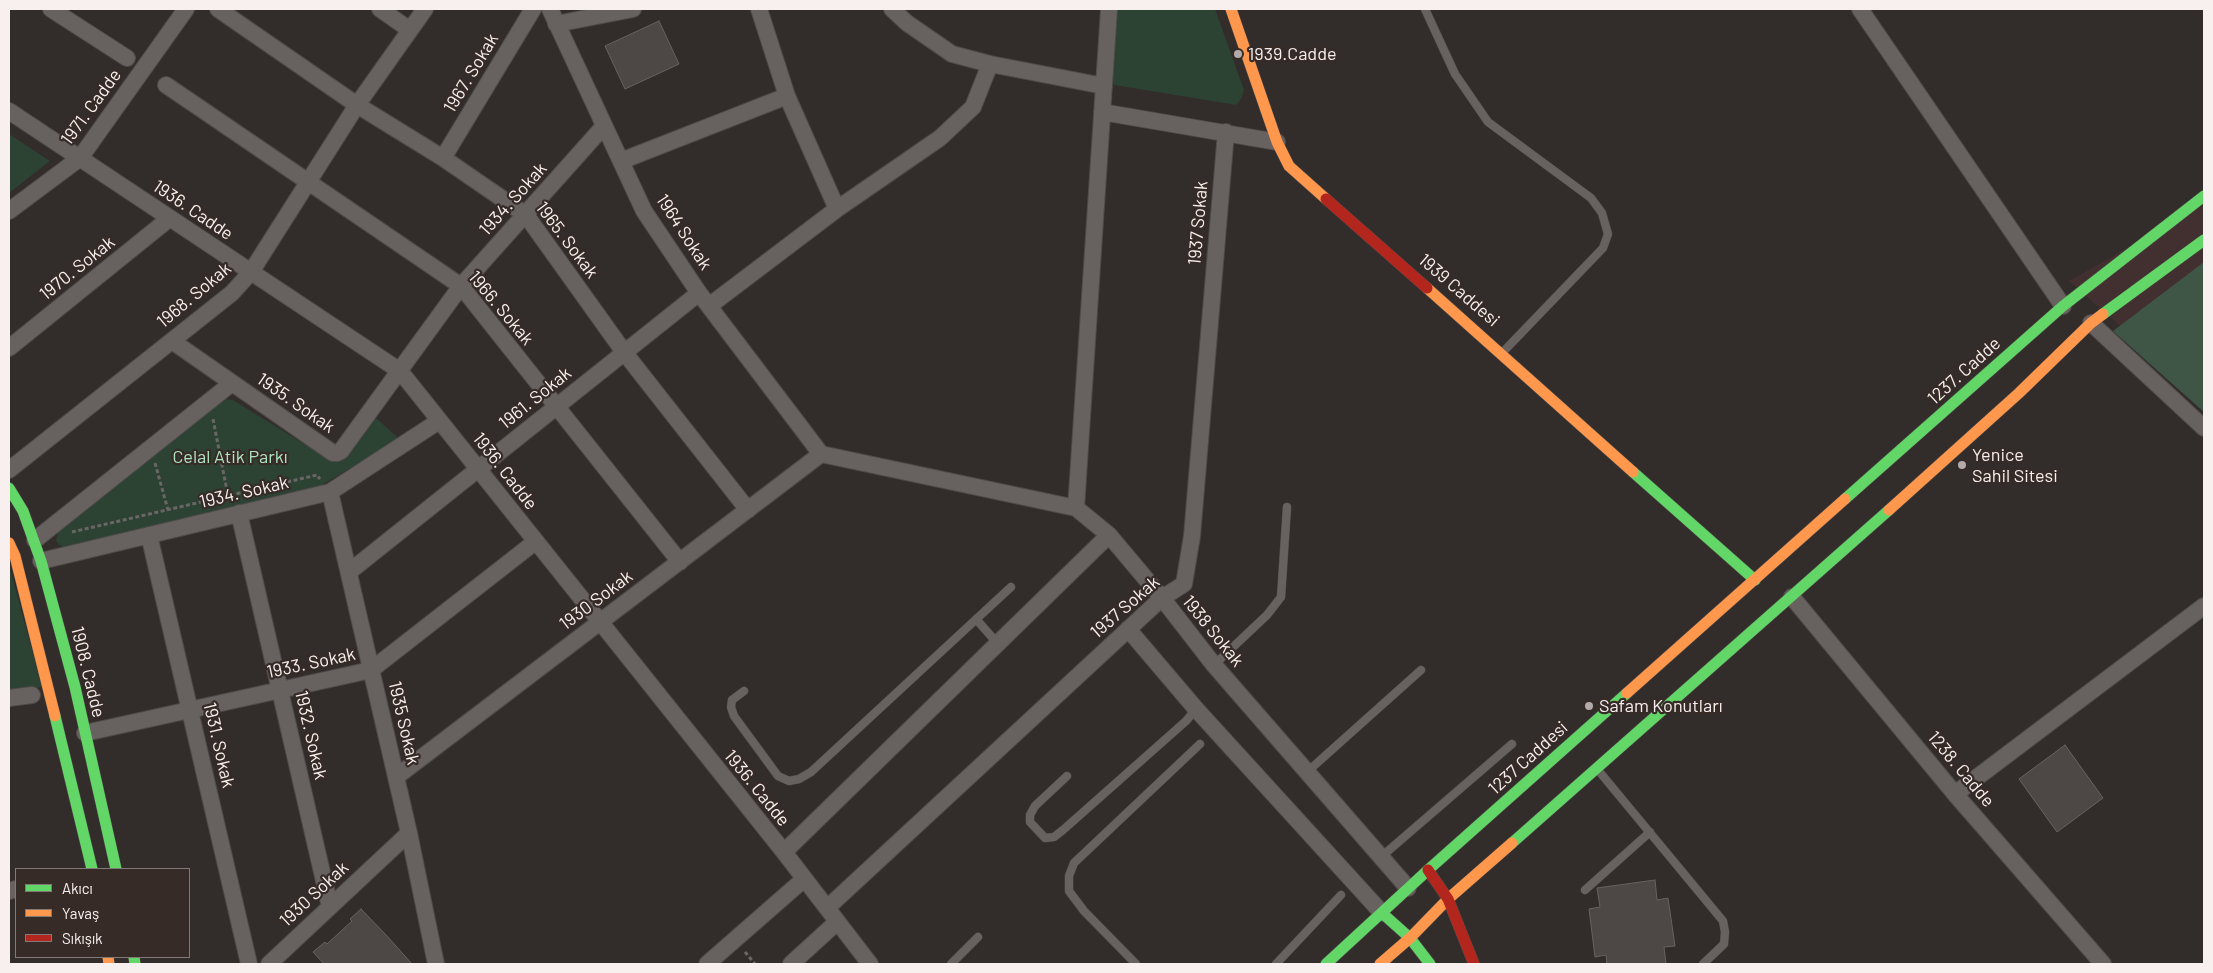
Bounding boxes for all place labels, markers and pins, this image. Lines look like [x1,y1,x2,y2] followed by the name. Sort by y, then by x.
[1248,43,1337,65] place label: 1939.Cadde
[1232,48,1244,60] marker: 1939.Cadde
[1972,444,2058,486] place label: Yenice Sahil Sitesi
[1956,459,1968,471] marker: Yenice Sahil Sitesi
[1599,695,1723,717] place label: Safam Konutları
[1583,700,1595,712] marker: Safam Konutları

